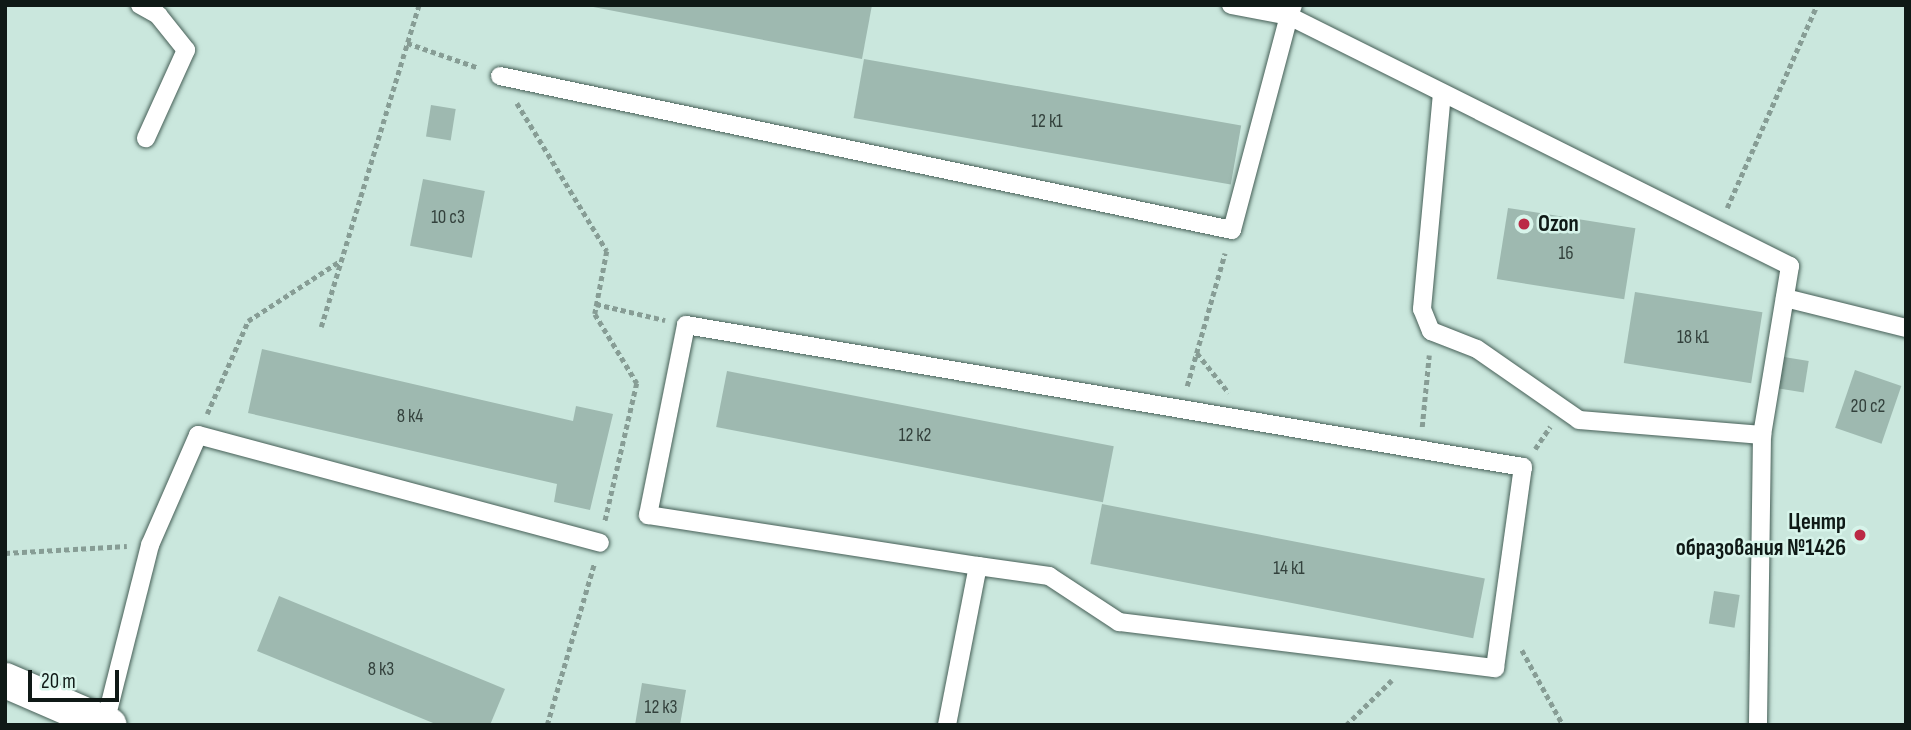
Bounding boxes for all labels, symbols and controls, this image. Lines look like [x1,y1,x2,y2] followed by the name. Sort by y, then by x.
[1031,111,1063,133] house number: 12 к1
[431,207,465,229] house number: 10 с3
[1538,210,1579,238] place label: Ozon
[1516,216,1532,232] marker: Ozon
[1559,243,1573,265] house number: 16
[1677,327,1709,349] house number: 18 к1
[1851,396,1885,418] house number: 20 с2
[397,406,423,428] house number: 8 к4
[899,425,931,447] house number: 12 к2
[1676,508,1846,562] place label: Центр образования №1426
[1852,527,1868,543] marker: Центр образования №1426
[1273,558,1305,580] house number: 14 к1
[32,656,122,700] scale bar
[368,659,394,681] house number: 8 к3
[41,669,76,694] text: 20 m
[645,697,677,719] house number: 12 к3

